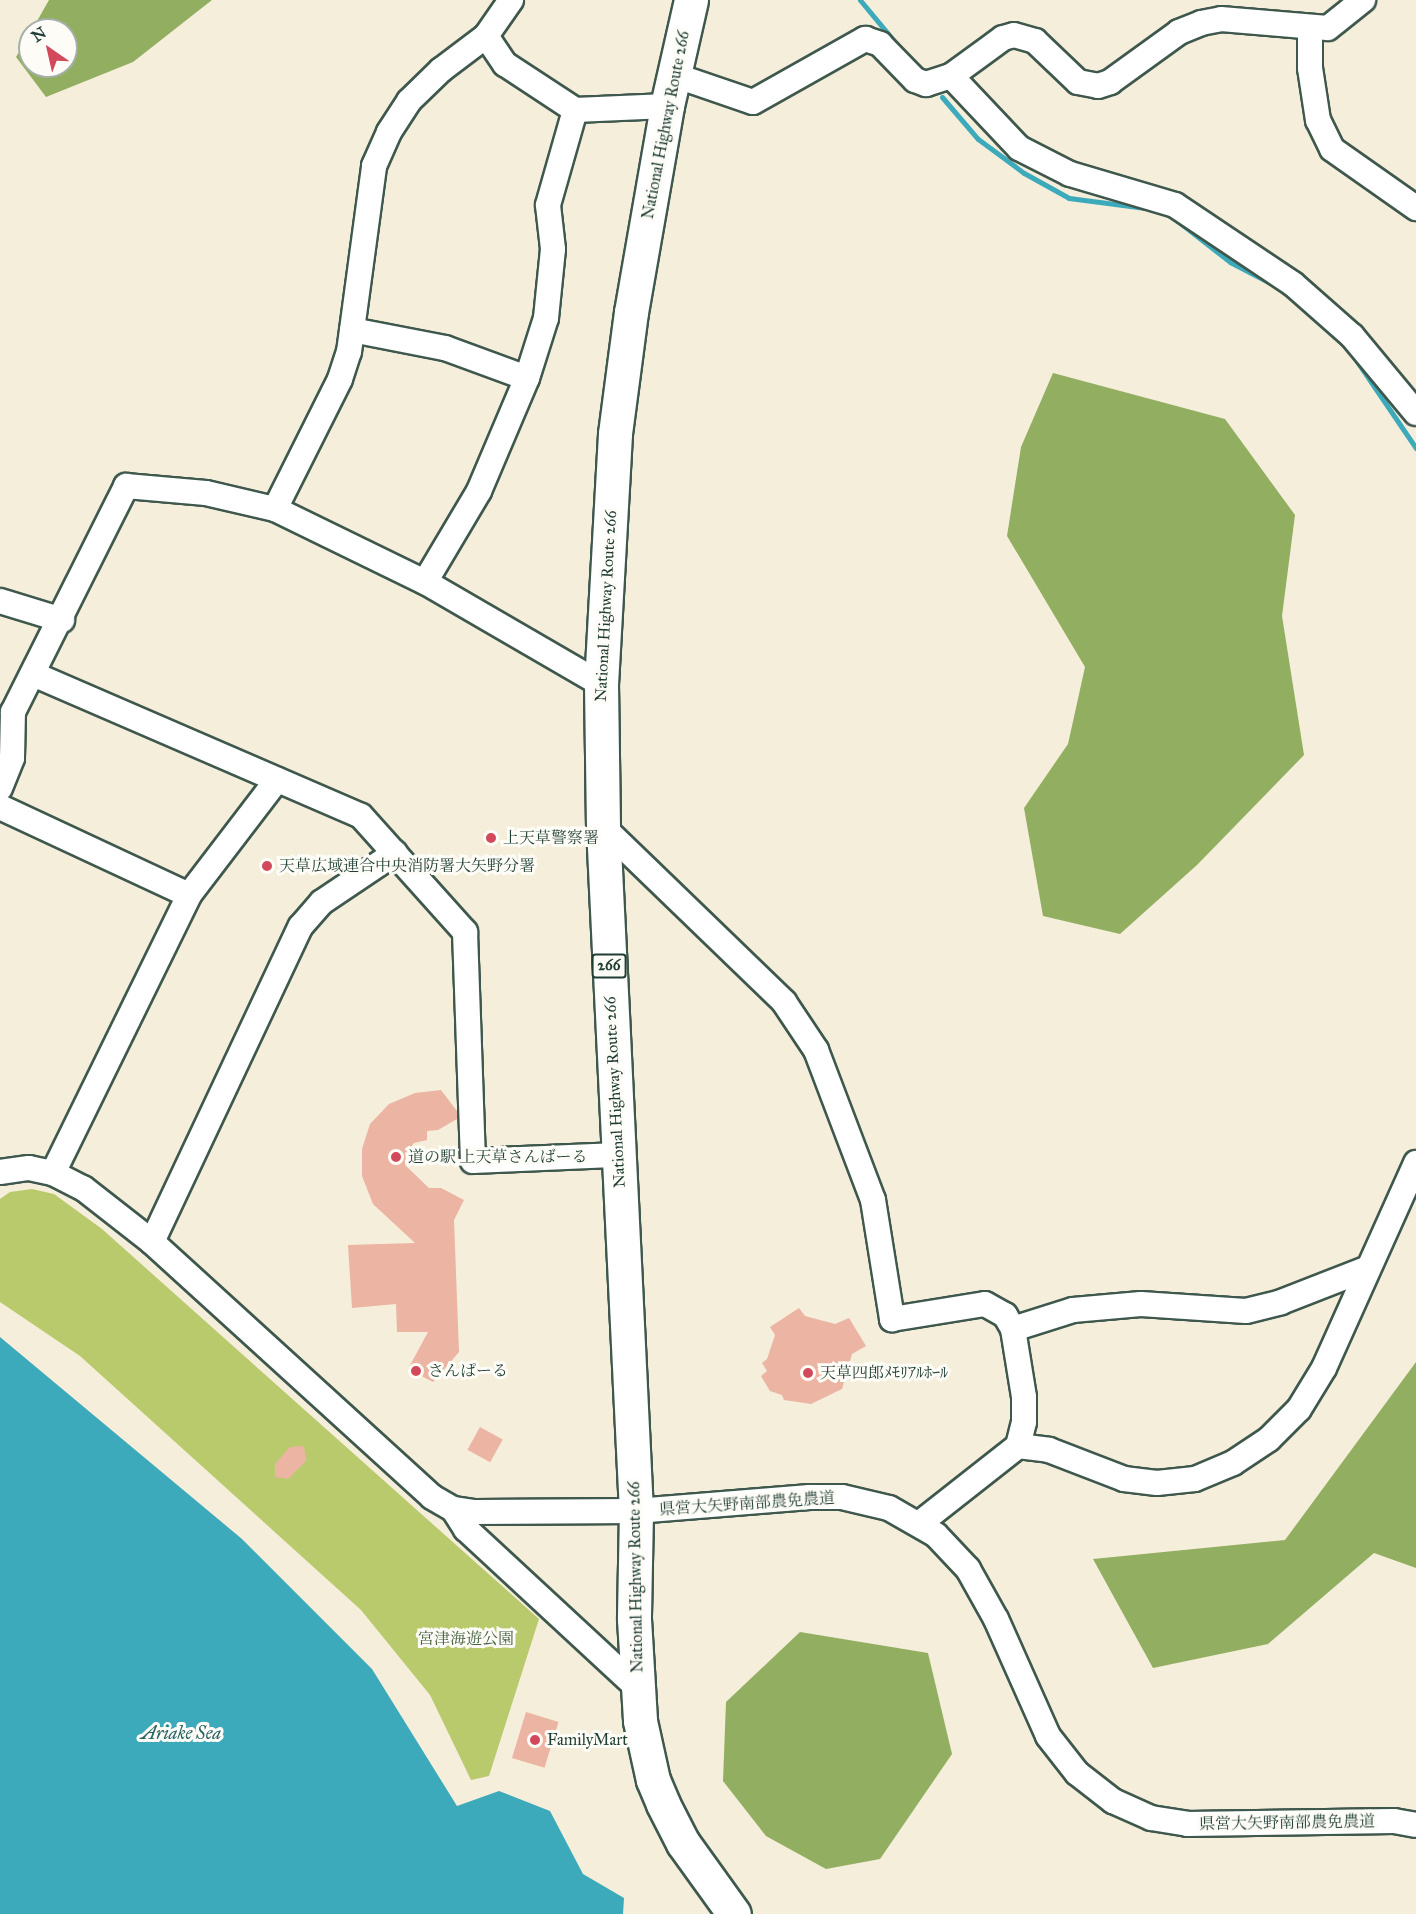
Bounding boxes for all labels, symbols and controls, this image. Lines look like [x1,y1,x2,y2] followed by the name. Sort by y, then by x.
[18,18,78,78] north arrow
[28,23,50,46] text: N
[638,29,694,221] street label: National Highway Route 266
[591,510,621,702] street label: National Highway Route 266
[503,828,599,848] place label: 上天草警察署
[484,831,498,845] marker: 上天草警察署
[279,856,535,876] place label: 天草広域連合中央消防署大矢野分署
[260,859,274,873] marker: 天草広域連合中央消防署大矢野分署
[591,954,627,978] road number: 266
[600,996,630,1188] street label: National Highway Route 266
[408,1147,587,1167] place label: 道の駅 上天草さんばーる
[389,1150,403,1164] marker: 道の駅 上天草さんばーる
[428,1361,508,1381] place label: さんぱーる
[820,1363,948,1383] place label: 天草四郎ﾒﾓﾘｱﾙﾎｰﾙ
[409,1364,423,1378] marker: さんぱーる
[801,1366,815,1380] marker: 天草四郎ﾒﾓﾘｱﾙﾎｰﾙ
[625,1481,647,1673] street label: National Highway Route 266
[659,1488,835,1520] street label: 県営大矢野南部農免農道
[418,1629,514,1649] park label: 宮津海遊公園
[141,1722,221,1744] water label: Ariake Sea
[547,1730,628,1750] place label: FamilyMart
[528,1733,542,1747] marker: FamilyMart
[1199,1812,1375,1834] street label: 県営大矢野南部農免農道

